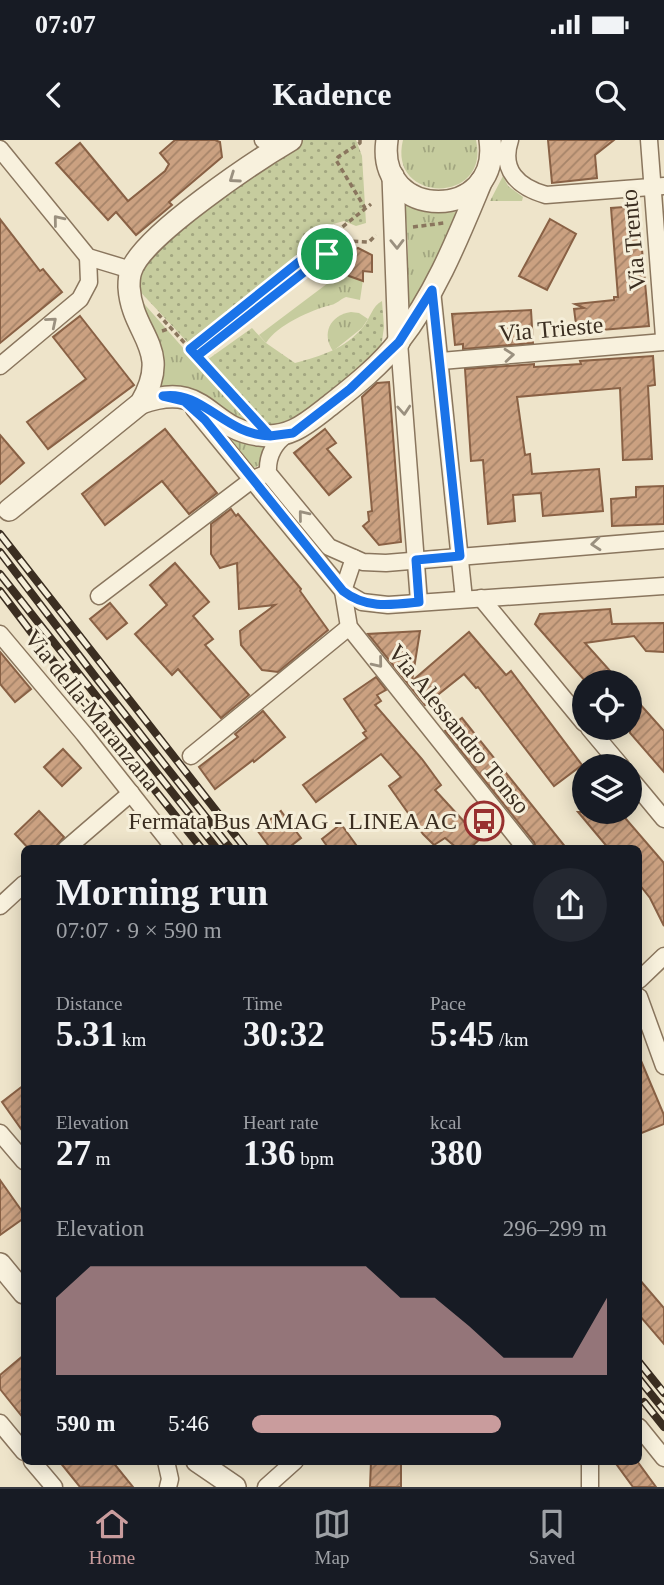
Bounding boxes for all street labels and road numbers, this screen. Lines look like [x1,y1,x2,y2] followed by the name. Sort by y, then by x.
[616,188,650,292] street label: Via Trento
[498,311,604,347] street label: Via Trieste
[19,625,165,796] street label: Via della Maranzana
[383,639,535,819] street label: Via Alessandro Tonso

